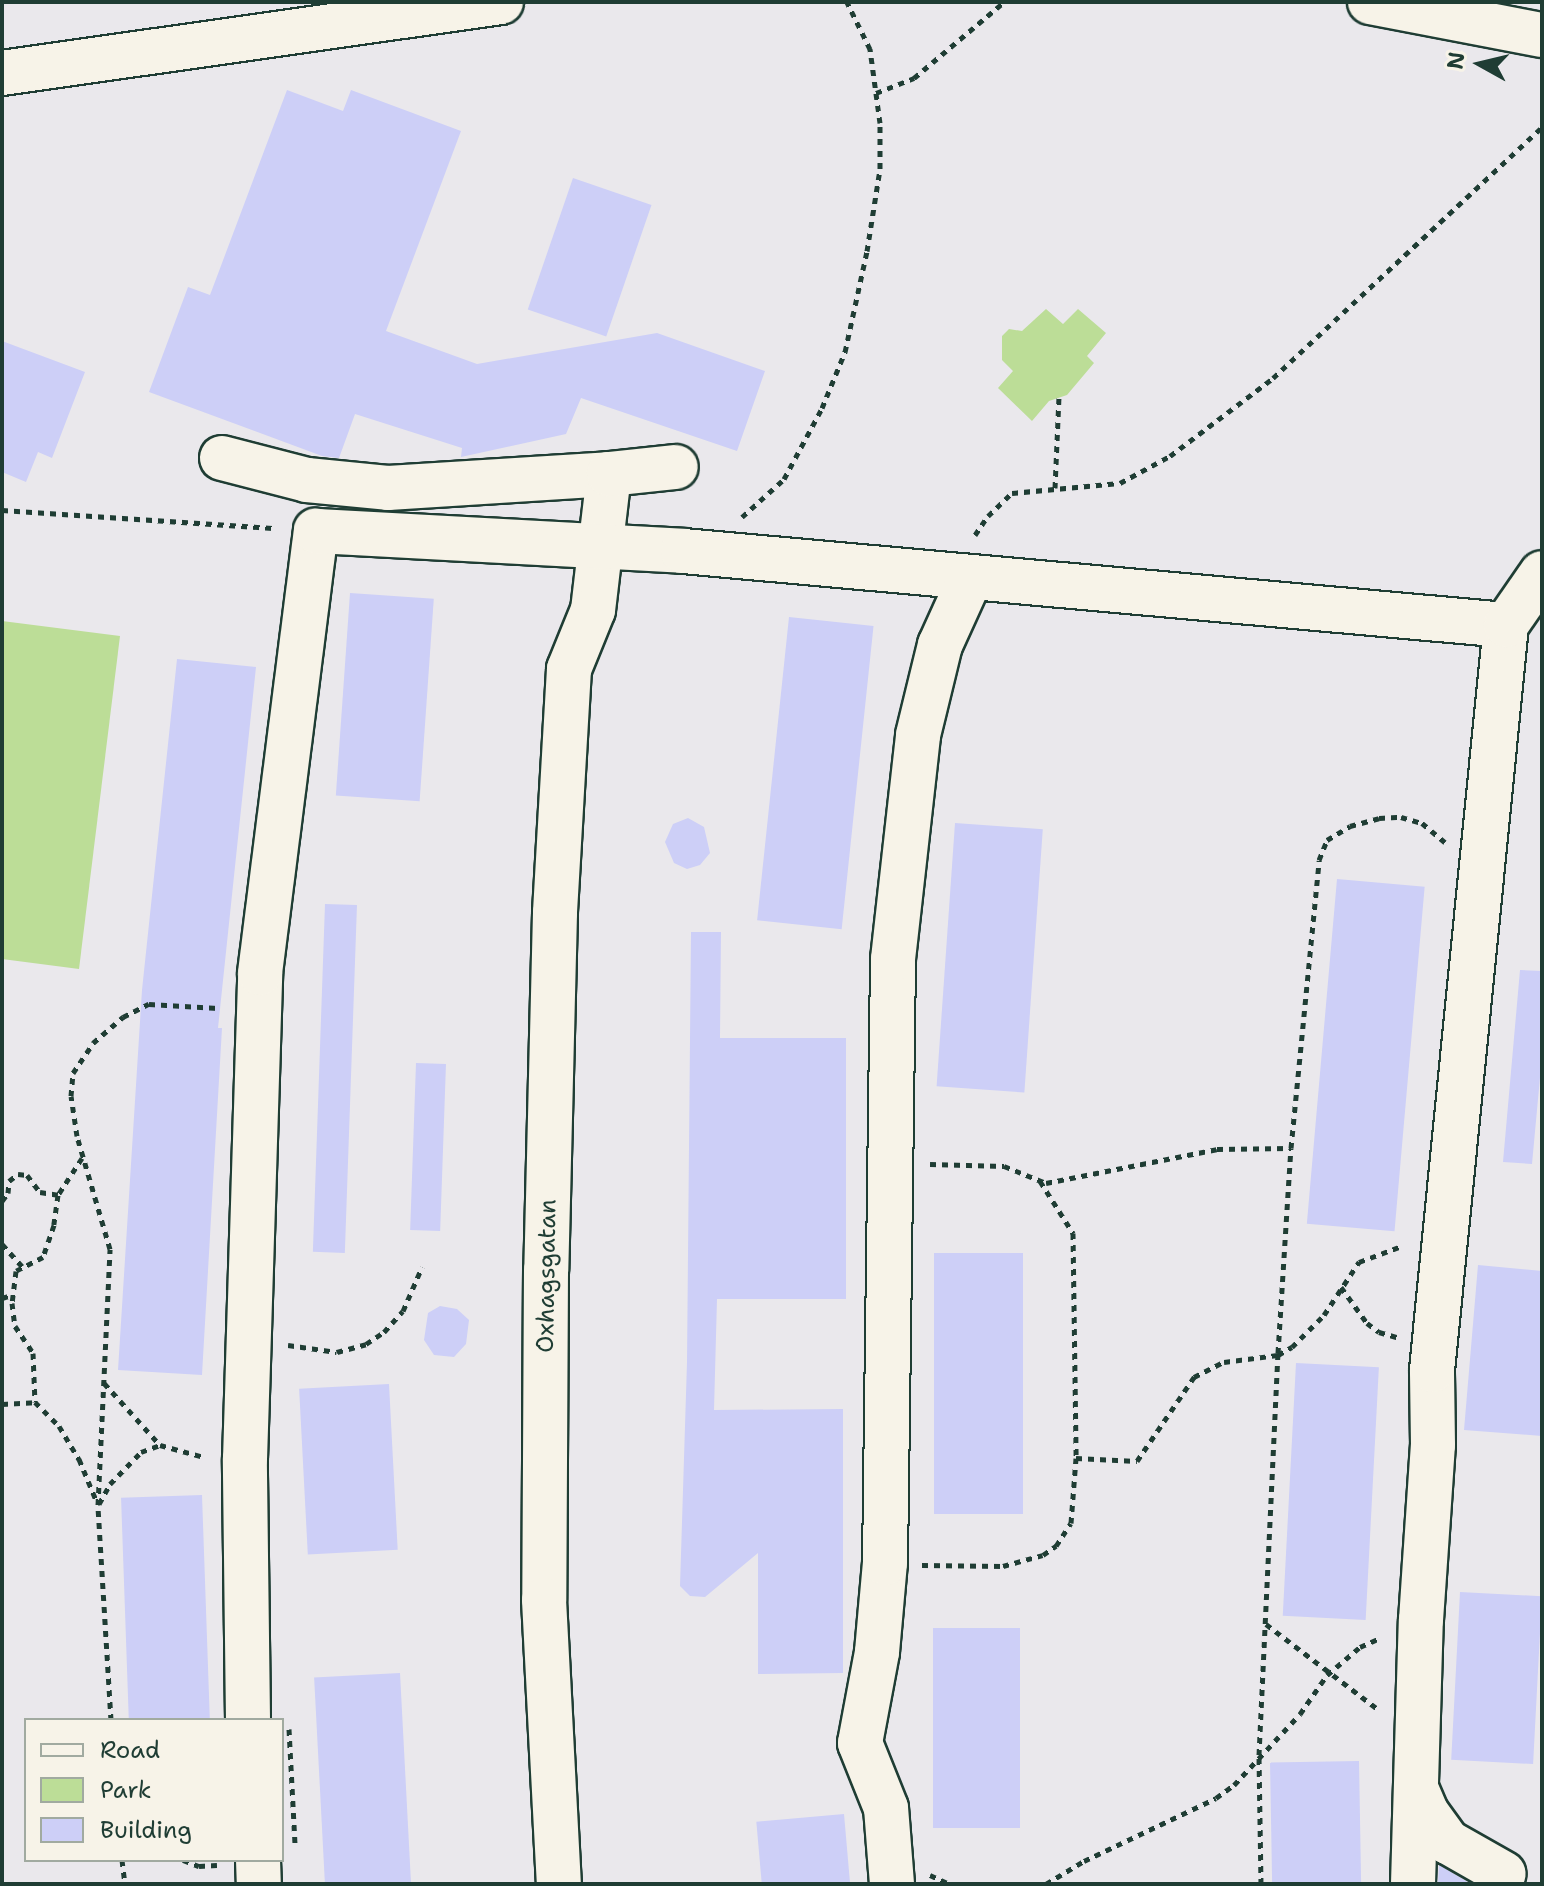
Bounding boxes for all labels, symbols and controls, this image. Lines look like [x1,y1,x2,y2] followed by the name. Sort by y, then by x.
[1440,24,1520,104] north arrow
[1440,50,1471,71] text: N
[531,1199,563,1353] street label: Oxhagsgatan
[24,1718,284,1862] legend
[100,1734,160,1766] text: Road
[100,1774,152,1806] text: Park
[100,1814,192,1846] text: Building

